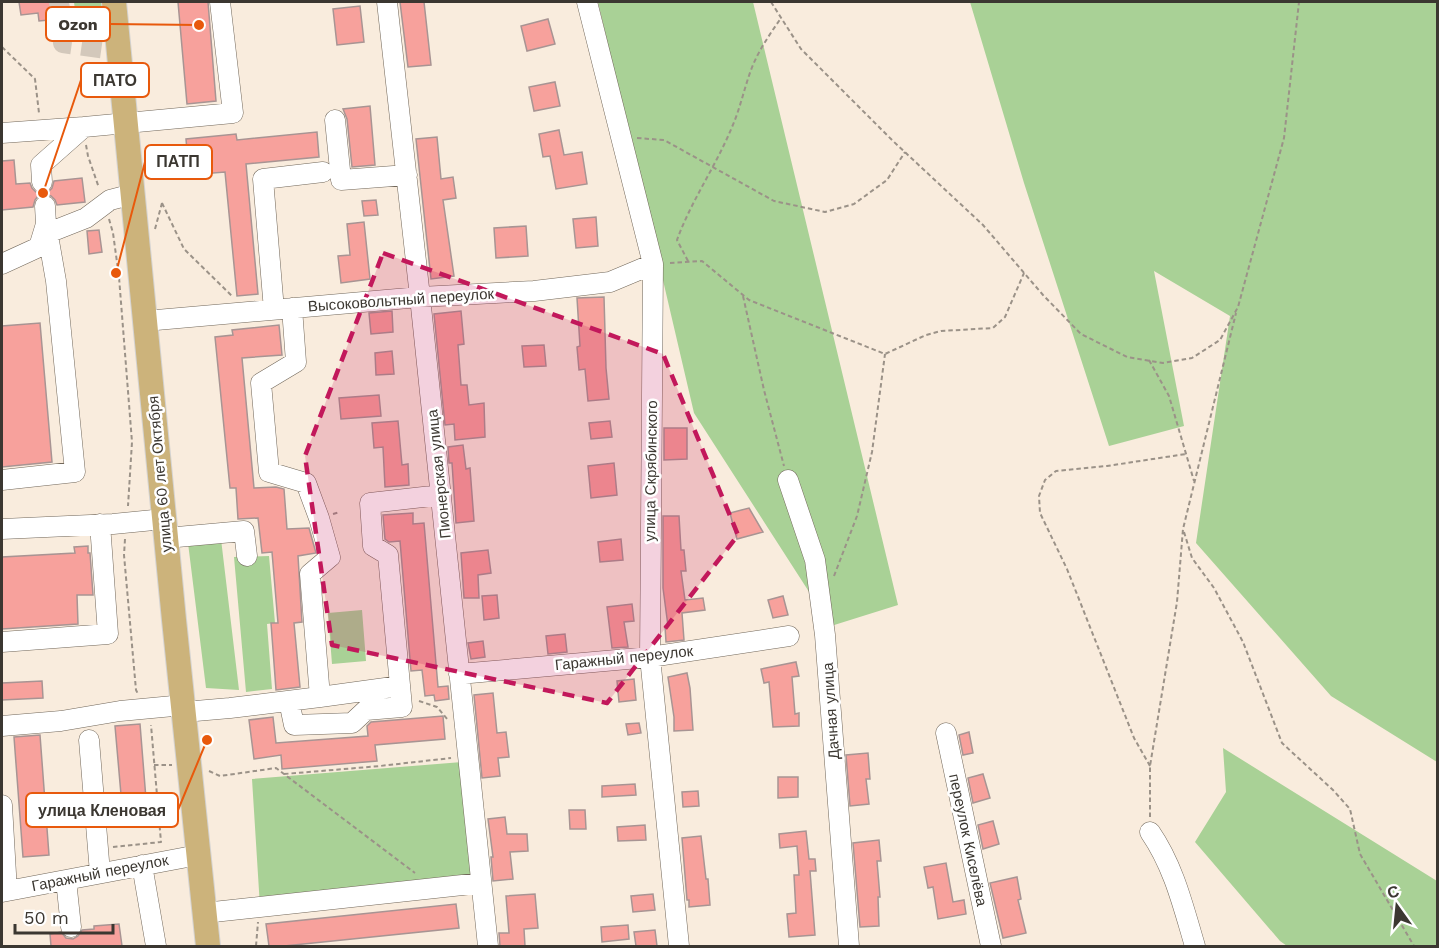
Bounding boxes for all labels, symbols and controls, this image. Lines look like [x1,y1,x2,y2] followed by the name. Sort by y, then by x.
[46,7,110,41] callout: Ozon
[58,15,98,34] text: Ozon
[81,63,149,97] callout: ПАТО
[93,71,137,90] text: ПАТО
[145,145,212,179] callout: ПАТП
[156,152,200,171] text: ПАТП
[307,284,495,315] street label: Высоковольтный переулок
[144,395,176,553] street label: улица 60 лет Октября
[641,400,661,542] street label: улица Скрябинского
[423,408,455,539] street label: Пионерская улица
[554,642,694,674] street label: Гаражный переулок
[819,661,843,760] street label: Дачная улица
[945,772,991,908] street label: переулок Киселёва
[26,793,178,827] callout: улица Кленовая
[38,801,166,820] text: улица Кленовая
[30,851,170,895] street label: Гаражный переулок
[1367,876,1427,936] north arrow
[1385,881,1402,903] text: С
[15,897,112,935] scale bar
[24,907,69,928] text: 50 m

